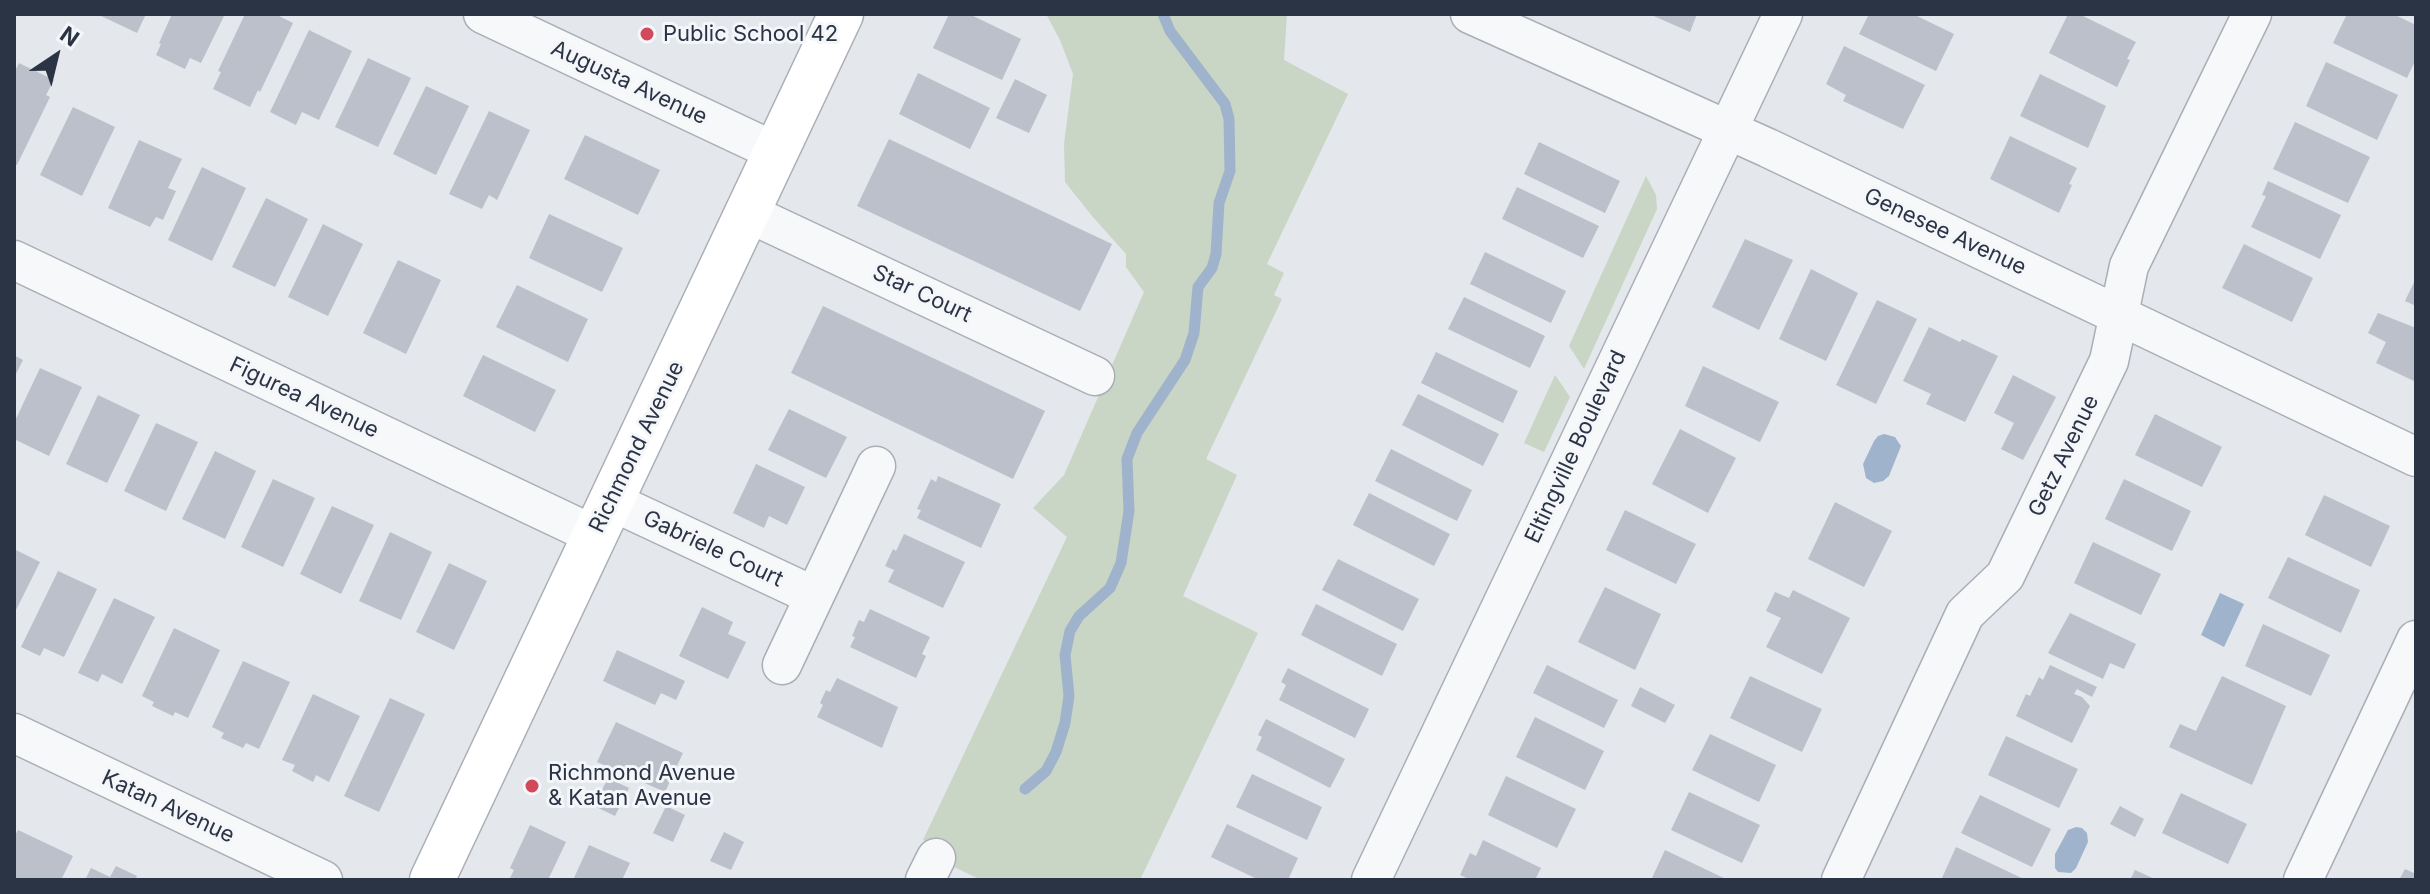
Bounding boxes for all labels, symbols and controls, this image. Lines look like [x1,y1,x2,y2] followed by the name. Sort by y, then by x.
[16,16,96,96] north arrow
[55,21,84,52] text: N
[663,21,838,47] place label: Public School 42
[638,25,656,43] marker: Public School 42
[547,35,711,131] street label: Augusta Avenue
[1860,183,2030,281] street label: Genesee Avenue
[868,260,976,328] street label: Star Court
[1520,346,1632,548] street label: Eltingville Boulevard
[225,352,383,444] street label: Figurea Avenue
[584,357,690,537] street label: Richmond Avenue
[2023,391,2105,521] street label: Getz Avenue
[639,505,787,593] street label: Gabriele Court
[548,760,735,812] place label: Richmond Avenue & Katan Avenue
[98,765,238,849] street label: Katan Avenue
[523,777,541,795] marker: Richmond Avenue & Katan Avenue

